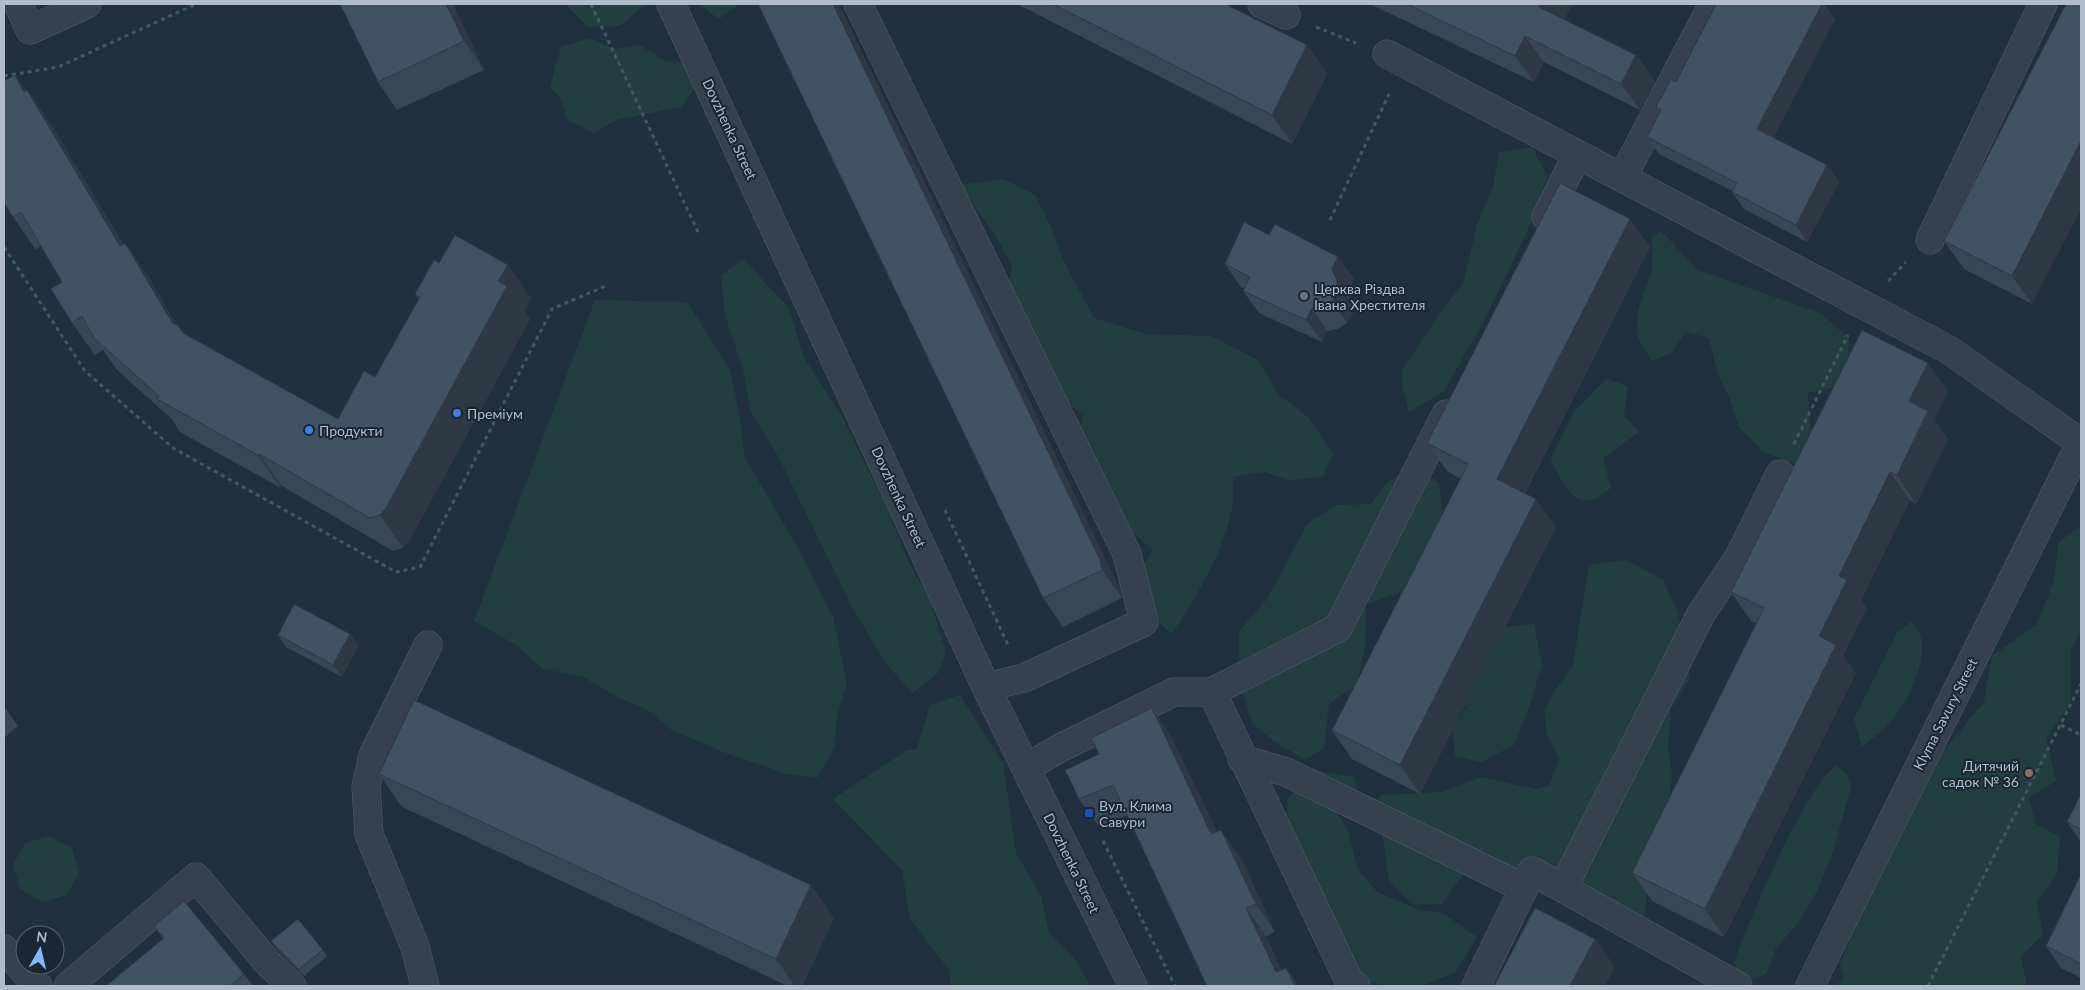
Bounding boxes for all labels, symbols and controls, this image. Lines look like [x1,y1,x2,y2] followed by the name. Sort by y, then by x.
[699,76,761,182] street label: Dovzhenka Street
[1314,280,1425,313] place label: Церква Різдва Івана Хрестителя
[1298,290,1310,302] marker: Церква Різдва Івана Хрестителя
[467,405,523,422] place label: Преміум
[451,407,463,419] marker: Преміум
[319,422,383,439] place label: Продукти
[303,424,315,436] marker: Продукти
[868,444,930,550] street label: Dovzhenka Street
[1909,655,1981,773] street label: Klyma Savury Street
[1942,757,2019,790] place label: Дитячий садок № 36
[2023,767,2035,779] marker: Дитячий садок № 36
[1099,797,1172,830] place label: Вул. Клима Савури
[1083,807,1095,819] marker: Вул. Клима Савури
[1040,810,1104,916] street label: Dovzhenka Street
[15,925,65,975] north arrow
[35,927,48,946] text: N

